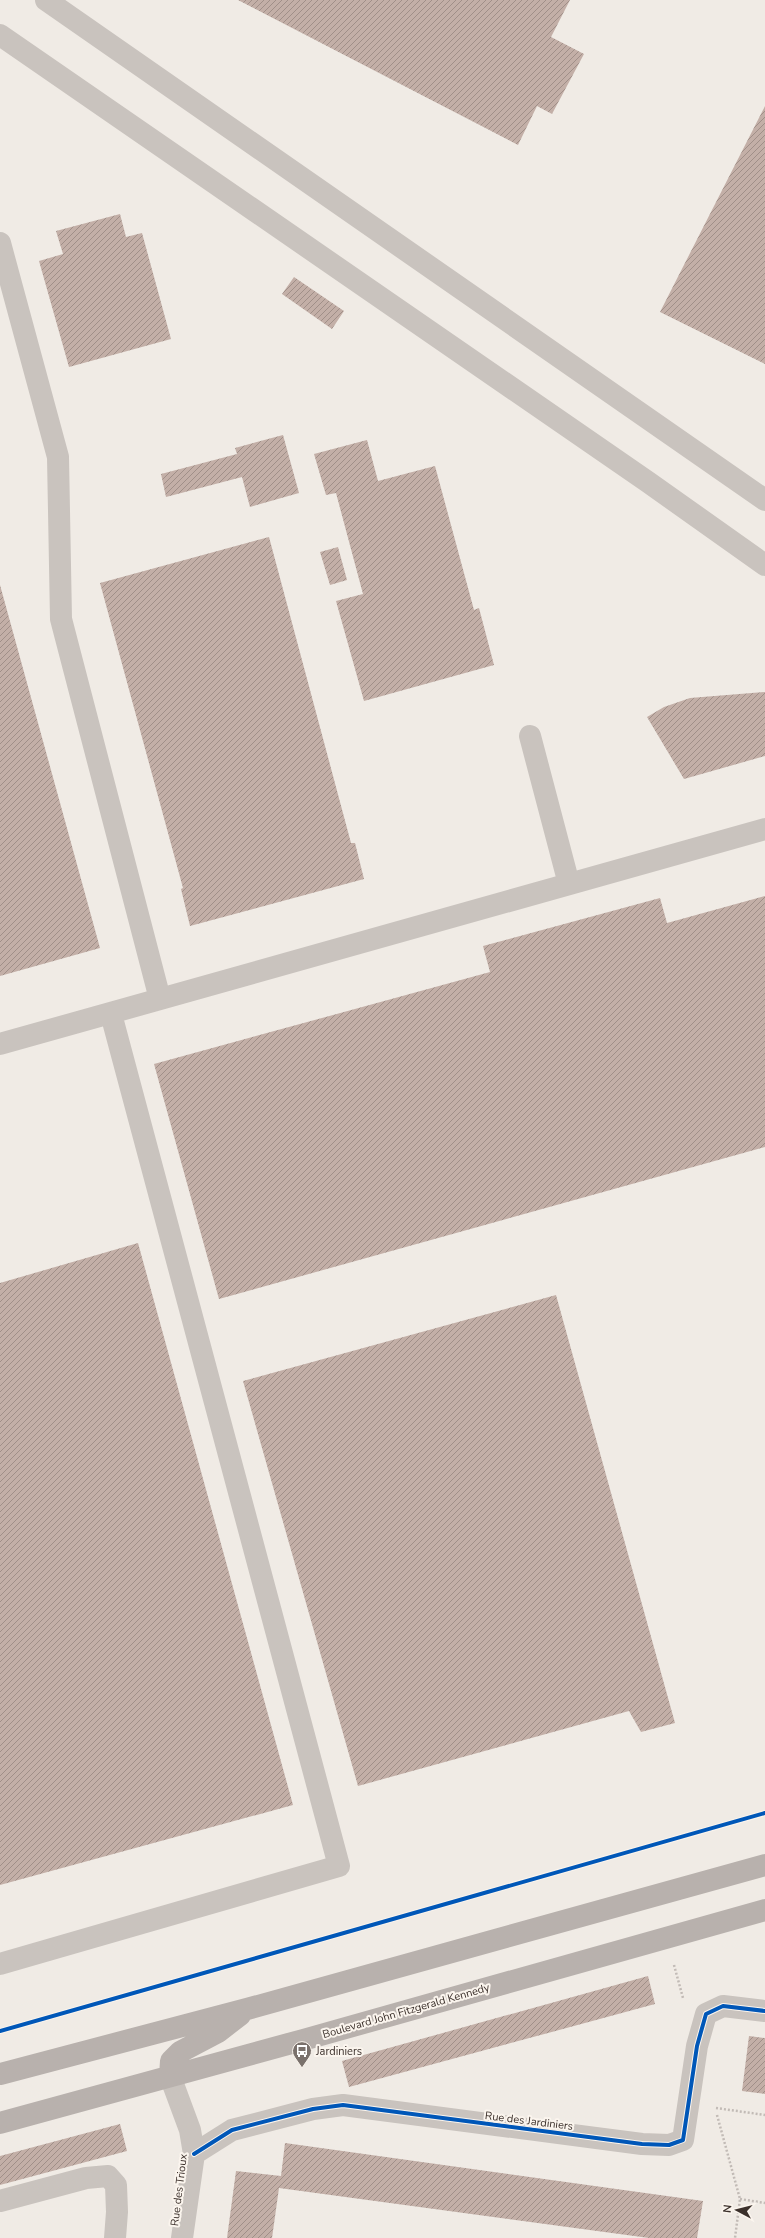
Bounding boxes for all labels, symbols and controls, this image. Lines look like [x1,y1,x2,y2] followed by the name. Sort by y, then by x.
[321,1980,492,2042] street label: Boulevard John Fitzgerald Kennedy
[291,2040,313,2068] bus stop icon: Jardiniers
[315,2044,362,2059] place label: Jardiniers
[484,2108,574,2134] street label: Rue des Jardiniers
[167,2153,191,2227] street label: Rue des Trioux
[717,2190,757,2230] north arrow
[720,2204,736,2214] text: N

